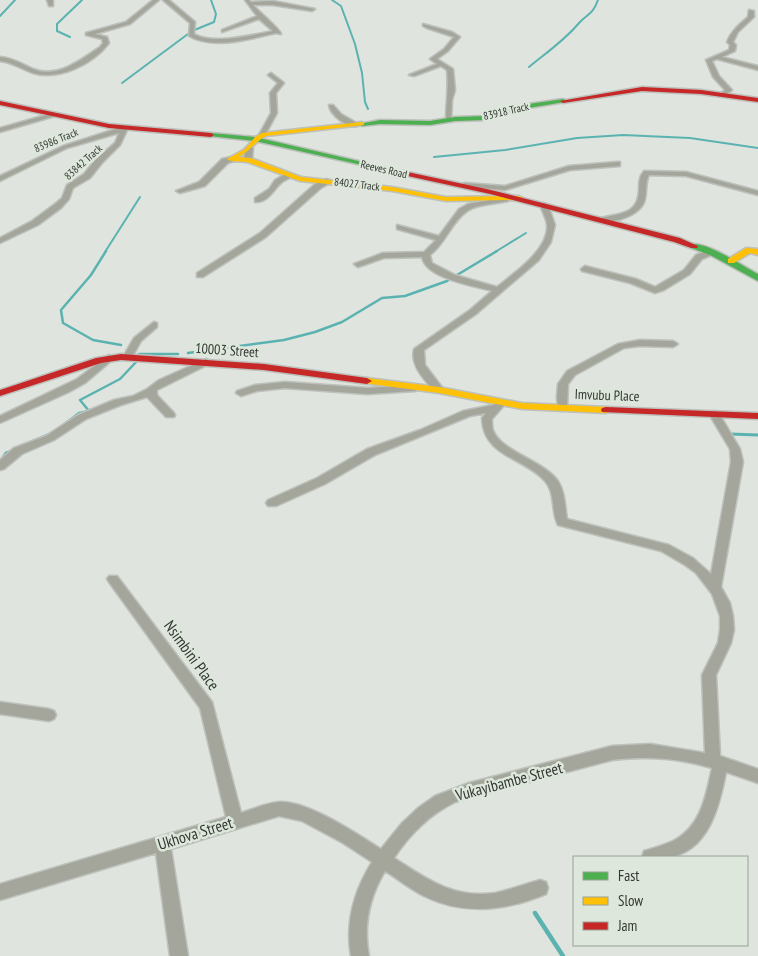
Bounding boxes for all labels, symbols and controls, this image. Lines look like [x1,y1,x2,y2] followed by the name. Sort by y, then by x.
[482,99,531,123] street label: 83918 Track
[32,125,81,155] street label: 83986 Track
[61,141,105,183] street label: 83842 Track
[359,157,409,181] street label: Reeves Road
[333,174,381,194] street label: 84027 Track
[195,339,259,361] street label: 10003 Street
[574,385,640,405] street label: Imvubu Place
[160,616,224,694] street label: Nsimbini Place
[453,757,565,805] street label: Vukayibambe Street
[155,812,236,854] street label: Ukhova Street
[573,856,748,946] legend
[618,866,639,885] text: Fast
[618,891,643,910] text: Slow
[617,916,637,935] text: Jam

